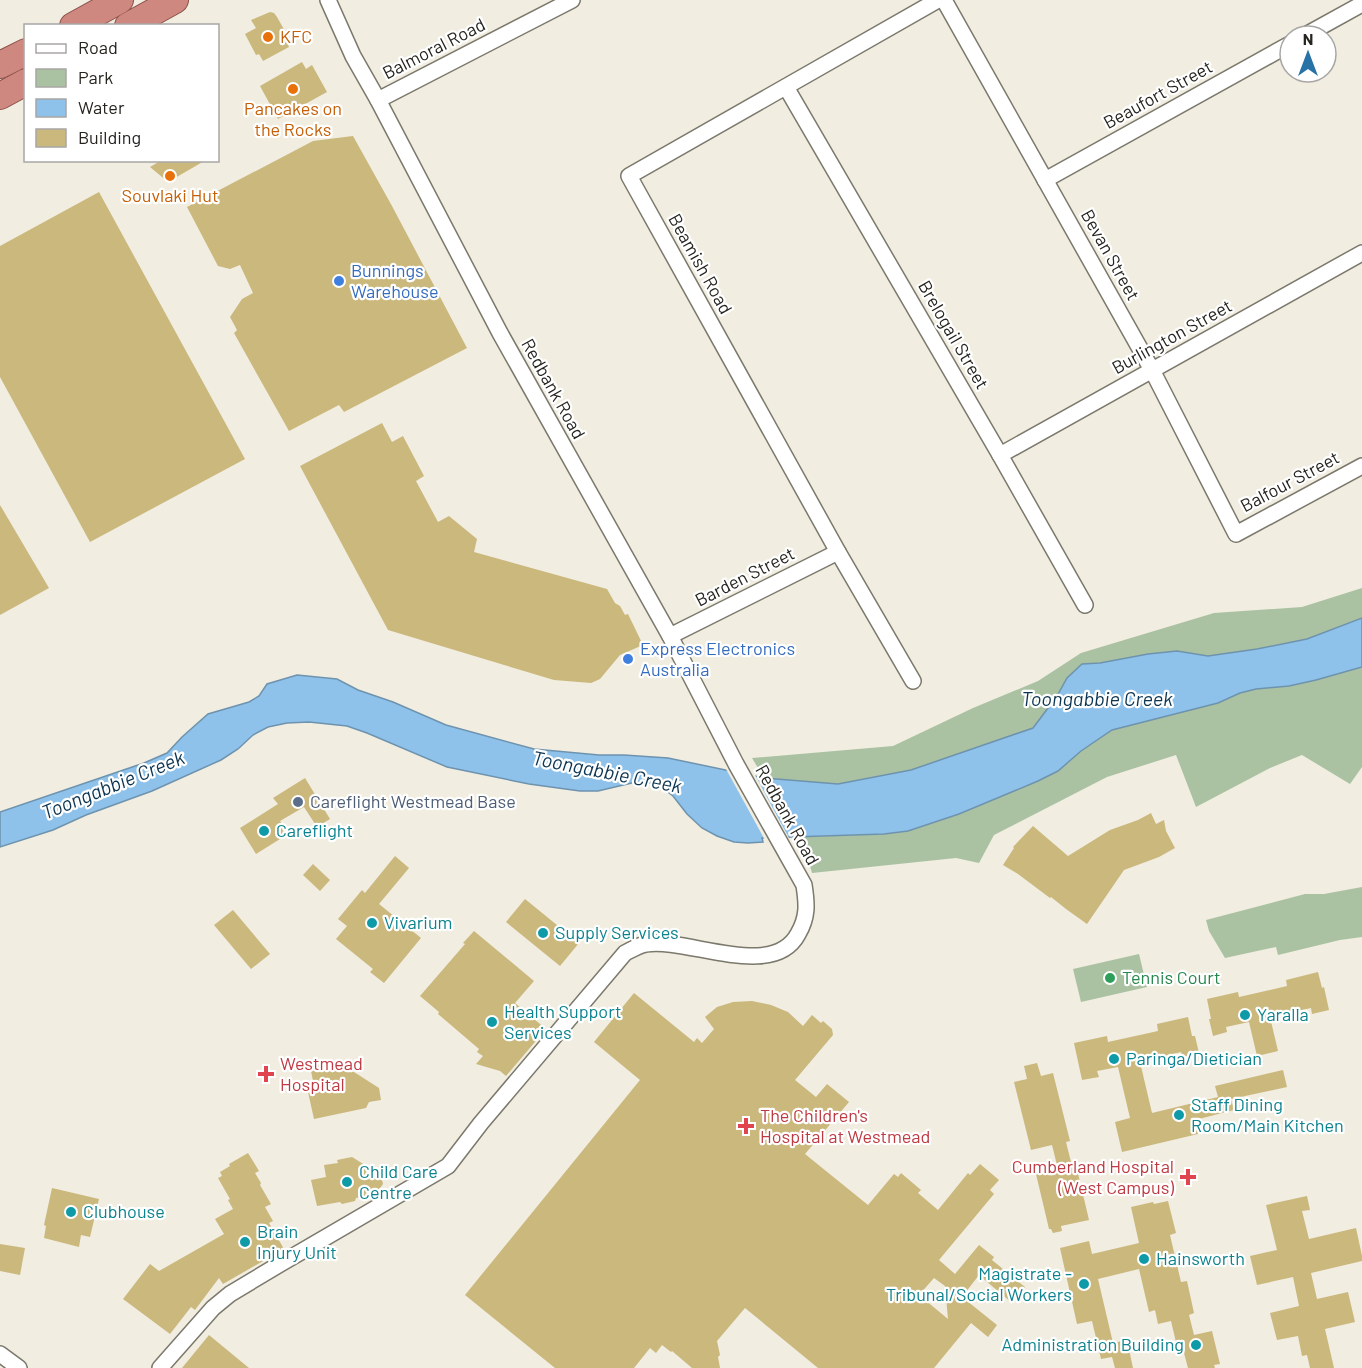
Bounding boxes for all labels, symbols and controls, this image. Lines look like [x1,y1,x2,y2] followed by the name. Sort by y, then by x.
[379,13,489,83] street label: Balmoral Road
[24,24,219,162] legend
[1278,24,1338,84] north arrow
[280,25,312,47] place label: KFC
[1303,29,1313,48] text: N
[261,30,275,44] marker: KFC
[78,36,118,58] text: Road
[1099,55,1216,133] street label: Beaufort Street
[78,66,113,88] text: Park
[286,82,300,96] marker: Pancakes on the Rocks
[78,96,125,118] text: Water
[244,97,342,140] place label: Pancakes on the Rocks
[78,126,141,148] text: Building
[163,169,177,183] marker: Souvlaki Hut
[121,184,219,206] place label: Souvlaki Hut
[1077,205,1145,304] street label: Bevan Street
[664,210,737,317] street label: Beamish Road
[351,259,438,302] place label: Bunnings Warehouse
[332,274,346,288] marker: Bunnings Warehouse
[914,276,994,393] street label: Brelogail Street
[1108,294,1235,378] street label: Burlington Street
[517,334,591,443] street label: Redbank Road
[1236,446,1343,516] street label: Balfour Street
[691,542,798,611] street label: Barden Street
[640,637,795,680] place label: Express Electronics Australia
[621,652,635,666] marker: Express Electronics Australia
[1021,686,1173,710] water label: Toongabbie Creek
[38,744,188,824] water label: Toongabbie Creek
[530,745,684,797] water label: Toongabbie Creek
[751,760,825,869] street label: Redbank Road
[310,790,516,812] place label: Careflight Westmead Base
[291,795,305,809] marker: Careflight Westmead Base
[276,819,353,841] place label: Careflight
[257,824,271,838] marker: Careflight
[384,911,452,933] place label: Vivarium
[365,916,379,930] marker: Vivarium
[555,921,679,943] place label: Supply Services
[536,926,550,940] marker: Supply Services
[1122,966,1221,988] place label: Tennis Court
[1103,971,1117,985] marker: Tennis Court
[504,1000,622,1043] place label: Health Support Services
[1257,1003,1309,1025] place label: Yaralla
[1238,1008,1252,1022] marker: Yaralla
[485,1015,499,1029] marker: Health Support Services
[1126,1047,1262,1069] place label: Paringa/Dietician
[280,1052,363,1095] place label: Westmead Hospital
[1107,1052,1121,1066] marker: Paringa/Dietician
[257,1065,275,1083] marker: Westmead Hospital
[1191,1093,1344,1136] place label: Staff Dining Room/Main Kitchen
[760,1104,930,1147] place label: The Children's Hospital at Westmead
[1172,1108,1186,1122] marker: Staff Dining Room/Main Kitchen
[737,1117,755,1135] marker: The Children's Hospital at Westmead
[1012,1155,1174,1198] place label: Cumberland Hospital (West Campus)
[359,1160,438,1203] place label: Child Care Centre
[1179,1168,1197,1186] marker: Cumberland Hospital (West Campus)
[340,1175,354,1189] marker: Child Care Centre
[83,1200,165,1222] place label: Clubhouse
[64,1205,78,1219] marker: Clubhouse
[257,1220,337,1263] place label: Brain Injury Unit
[238,1235,252,1249] marker: Brain Injury Unit
[1156,1247,1245,1269] place label: Hainsworth
[1137,1252,1151,1266] marker: Hainsworth
[886,1262,1072,1305] place label: Magistrate - Tribunal/Social Workers
[1077,1277,1091,1291] marker: Magistrate - Tribunal/Social Workers
[1001,1333,1184,1355] place label: Administration Building
[1189,1338,1203,1352] marker: Administration Building

